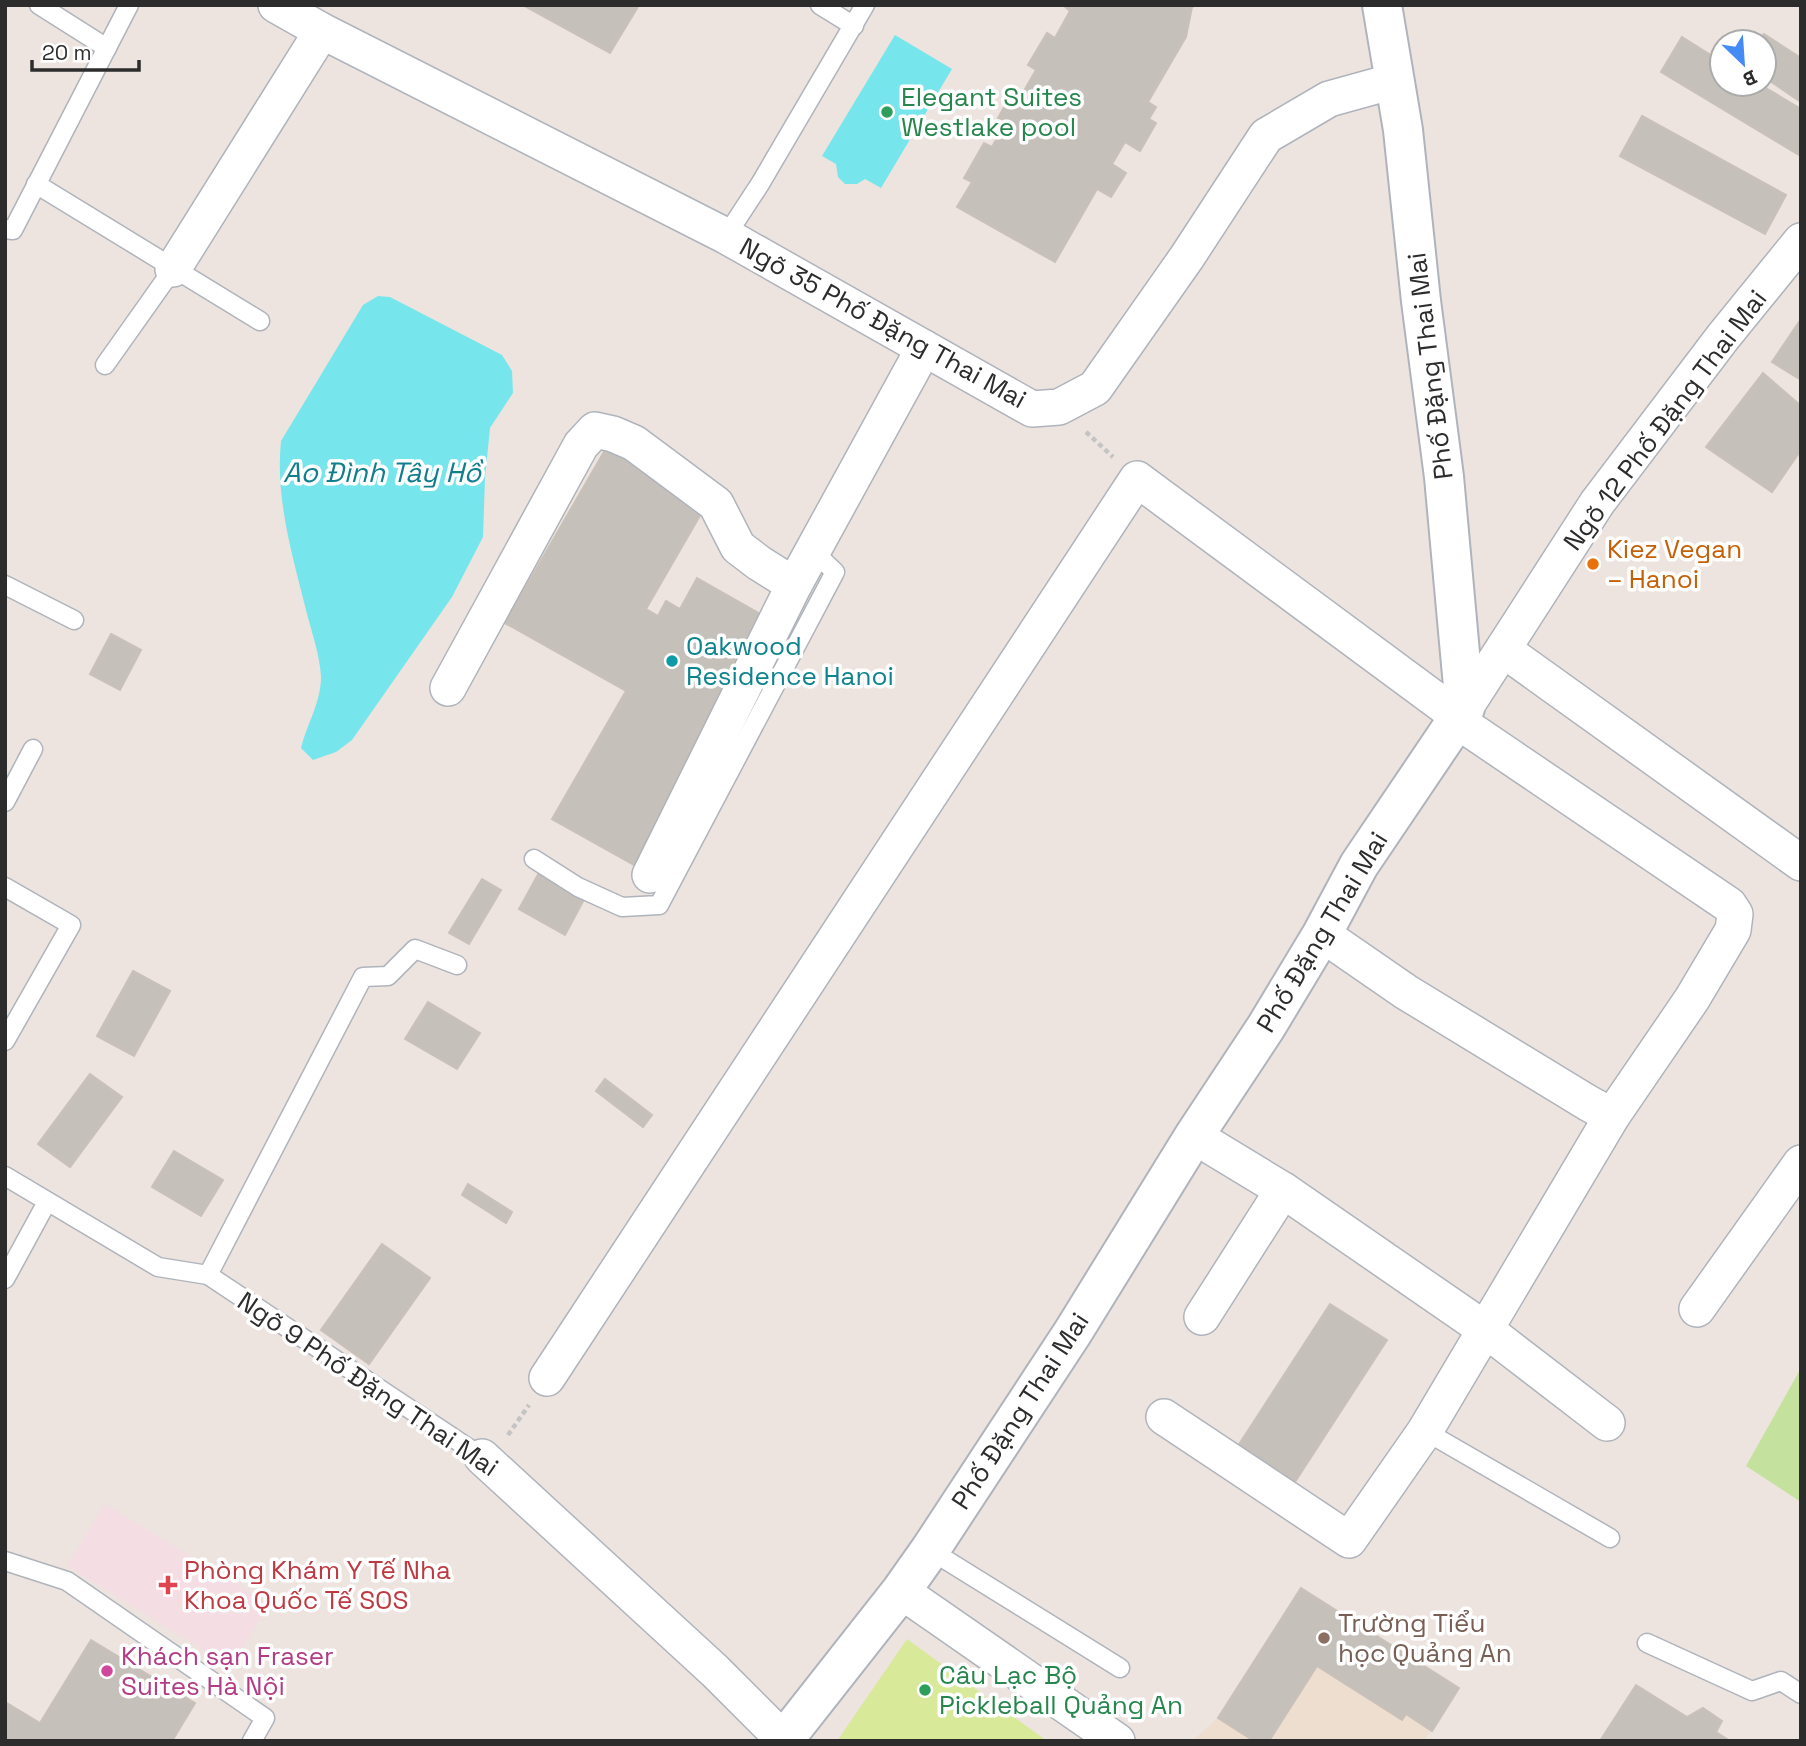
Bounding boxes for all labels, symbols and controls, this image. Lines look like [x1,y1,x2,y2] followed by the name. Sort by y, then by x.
[32,28,138,72] scale bar
[1708,28,1778,98] north arrow
[42,39,92,66] text: 20 m
[1739,64,1761,92] text: B
[901,80,1082,144] place label: Elegant Suites Westlake pool
[879,104,895,120] marker: Elegant Suites Westlake pool
[734,230,1032,416] street label: Ngõ 35 Phố Đặng Thai Mai
[1399,251,1461,481] street label: Phố Đặng Thai Mai
[1556,283,1774,557] street label: Ngõ 12 Phố Đặng Thai Mai
[283,454,484,490] water label: Ao Đình Tây Hồ
[1607,532,1742,596] place label: Kiez Vegan – Hanoi
[1585,556,1601,572] marker: Kiez Vegan – Hanoi
[686,629,894,693] place label: Oakwood Residence Hanoi
[664,653,680,669] marker: Oakwood Residence Hanoi
[1249,825,1395,1039] street label: Phố Đặng Thai Mai
[231,1284,505,1484] street label: Ngõ 9 Phố Đặng Thai Mai
[944,1306,1096,1516] street label: Phố Đặng Thai Mai
[184,1553,451,1617] place label: Phòng Khám Y Tế Nha Khoa Quốc Tế SOS
[158,1575,178,1595] marker: Phòng Khám Y Tế Nha Khoa Quốc Tế SOS
[1338,1606,1512,1670] place label: Trường Tiểu học Quảng An
[1316,1630,1332,1646] marker: Trường Tiểu học Quảng An
[121,1639,334,1703] place label: Khách sạn Fraser Suites Hà Nội
[939,1658,1183,1722] place label: Câu Lạc Bộ Pickleball Quảng An
[99,1663,115,1679] marker: Khách sạn Fraser Suites Hà Nội
[917,1682,933,1698] marker: Câu Lạc Bộ Pickleball Quảng An

